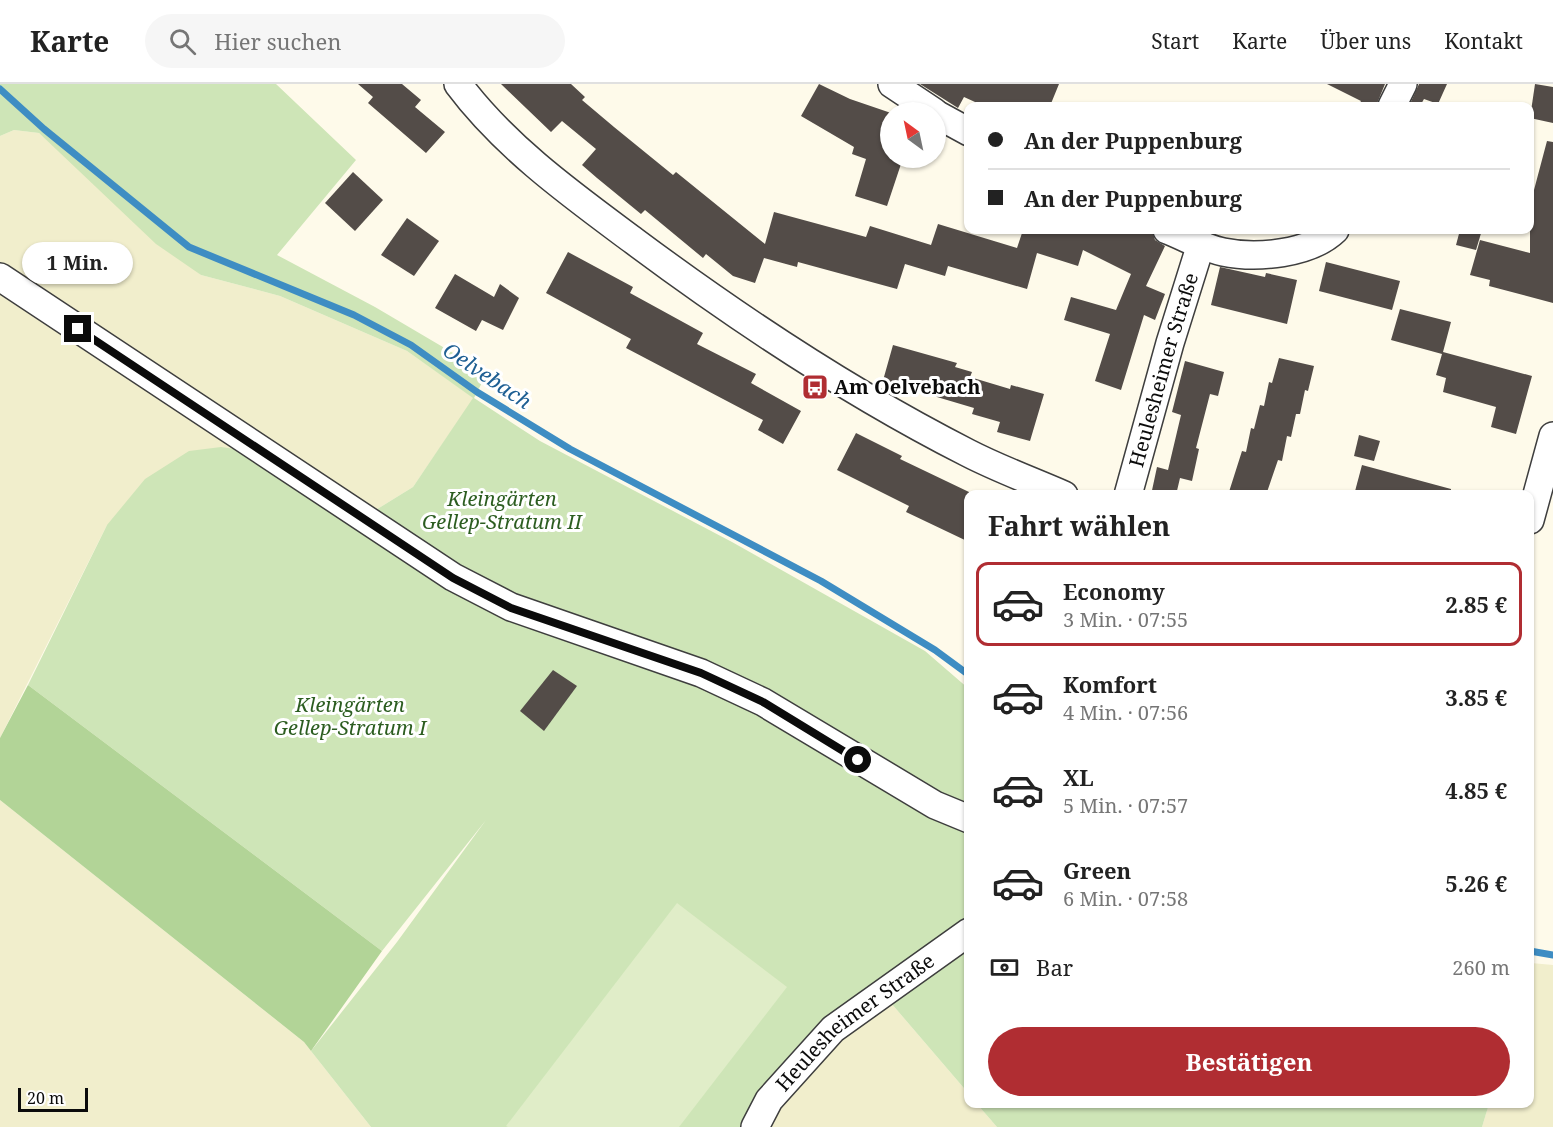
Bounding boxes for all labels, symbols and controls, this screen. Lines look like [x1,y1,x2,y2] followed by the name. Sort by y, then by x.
[145,14,565,68] search box
[30,22,109,60] text: Karte
[166,25,199,58] icon: search
[214,26,341,56] text: Hier suchen
[1151,27,1199,55] text: Start
[1232,27,1287,55] text: Karte
[1320,27,1411,55] text: Über uns
[1444,27,1523,55] text: Kontakt
[880,102,946,168] north arrow
[880,102,946,168] map controls
[1024,125,1242,155] text: An der Puppenburg
[1024,183,1242,213] text: An der Puppenburg
[22,242,134,284] callout: 1 Min.
[47,249,108,276] text: 1 Min.
[1122,269,1204,470] street label: Heulesheimer Straße
[64,315,91,342] route end
[438,335,537,415] water label: Oelvebach
[800,372,830,402] bus stop icon: Am Oelvebach
[834,373,981,400] place label: Am Oelvebach
[422,485,584,535] park label: Kleingärten Gellep-Stratum II
[988,507,1170,544] text: Fahrt wählen
[1063,576,1165,606] text: Economy
[991,577,1045,631] icon: car
[1445,589,1507,619] text: 2.85 €
[1063,606,1188,633] text: 3 Min. · 07:55
[1063,669,1157,699] text: Komfort
[991,670,1045,724] icon: car
[1445,682,1507,712] text: 3.85 €
[274,691,428,741] park label: Kleingärten Gellep-Stratum I
[1063,699,1188,726] text: 4 Min. · 07:56
[844,746,871,773] route start
[1063,762,1094,792] text: XL
[991,763,1045,817] icon: car
[1445,775,1507,805] text: 4.85 €
[1063,792,1188,819] text: 5 Min. · 07:57
[1063,855,1131,885] text: Green
[991,856,1045,910] icon: car
[1445,868,1507,898] text: 5.26 €
[1063,885,1188,912] text: 6 Min. · 07:58
[769,947,940,1097] street label: Heulesheimer Straße
[988,951,1021,984] icon: cash
[1036,952,1073,982] text: Bar
[1452,954,1510,981] text: 260 m
[988,1027,1510,1096] button: Bestätigen
[18,1085,88,1112] scale bar
[27,1087,64,1109] text: 20 m

